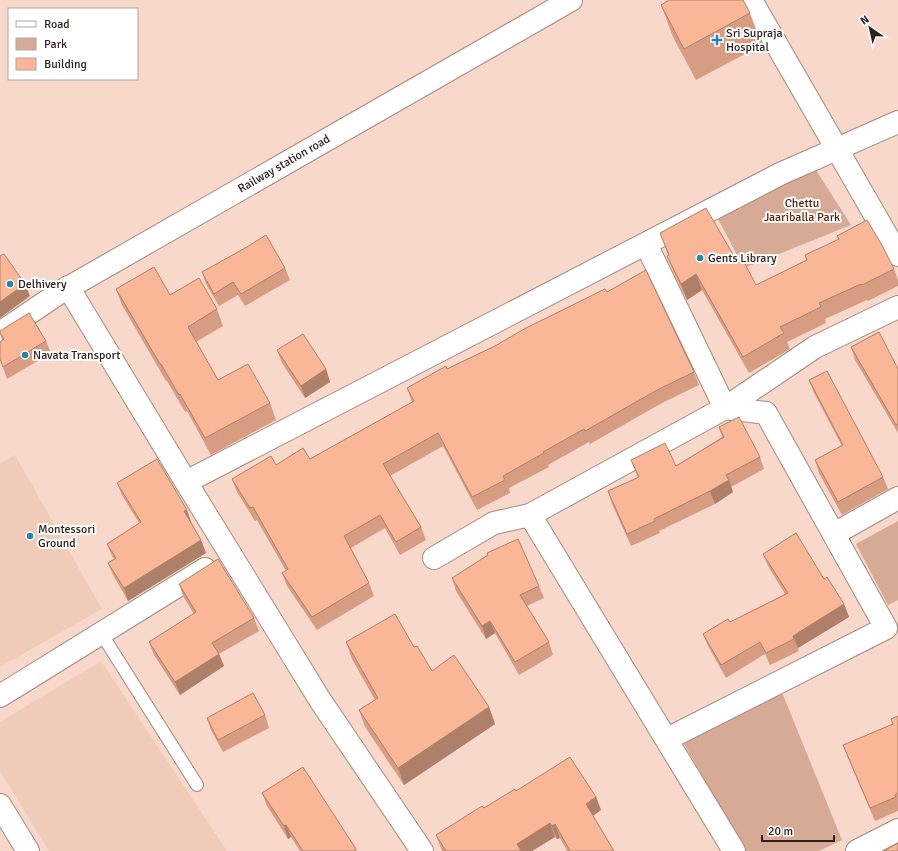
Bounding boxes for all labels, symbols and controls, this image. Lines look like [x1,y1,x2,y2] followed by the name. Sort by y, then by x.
[8,8,138,80] legend
[850,8,890,48] north arrow
[858,13,871,28] text: N
[44,17,70,32] text: Road
[726,26,783,55] place label: Sri Supraja Hospital
[711,34,723,46] marker: Sri Supraja Hospital
[44,37,67,52] text: Park
[44,57,87,72] text: Building
[235,132,333,196] street label: Railway station road
[764,196,840,225] park label: Chettu Jaariballa Park
[708,251,777,266] place label: Gents Library
[695,253,705,263] marker: Gents Library
[18,277,67,292] place label: Delhivery
[5,279,15,289] marker: Delhivery
[33,348,120,363] place label: Navata Transport
[20,350,30,360] marker: Navata Transport
[38,522,95,551] place label: Montessori Ground
[25,531,35,541] marker: Montessori Ground
[762,817,834,843] scale bar
[768,824,793,839] text: 20 m

